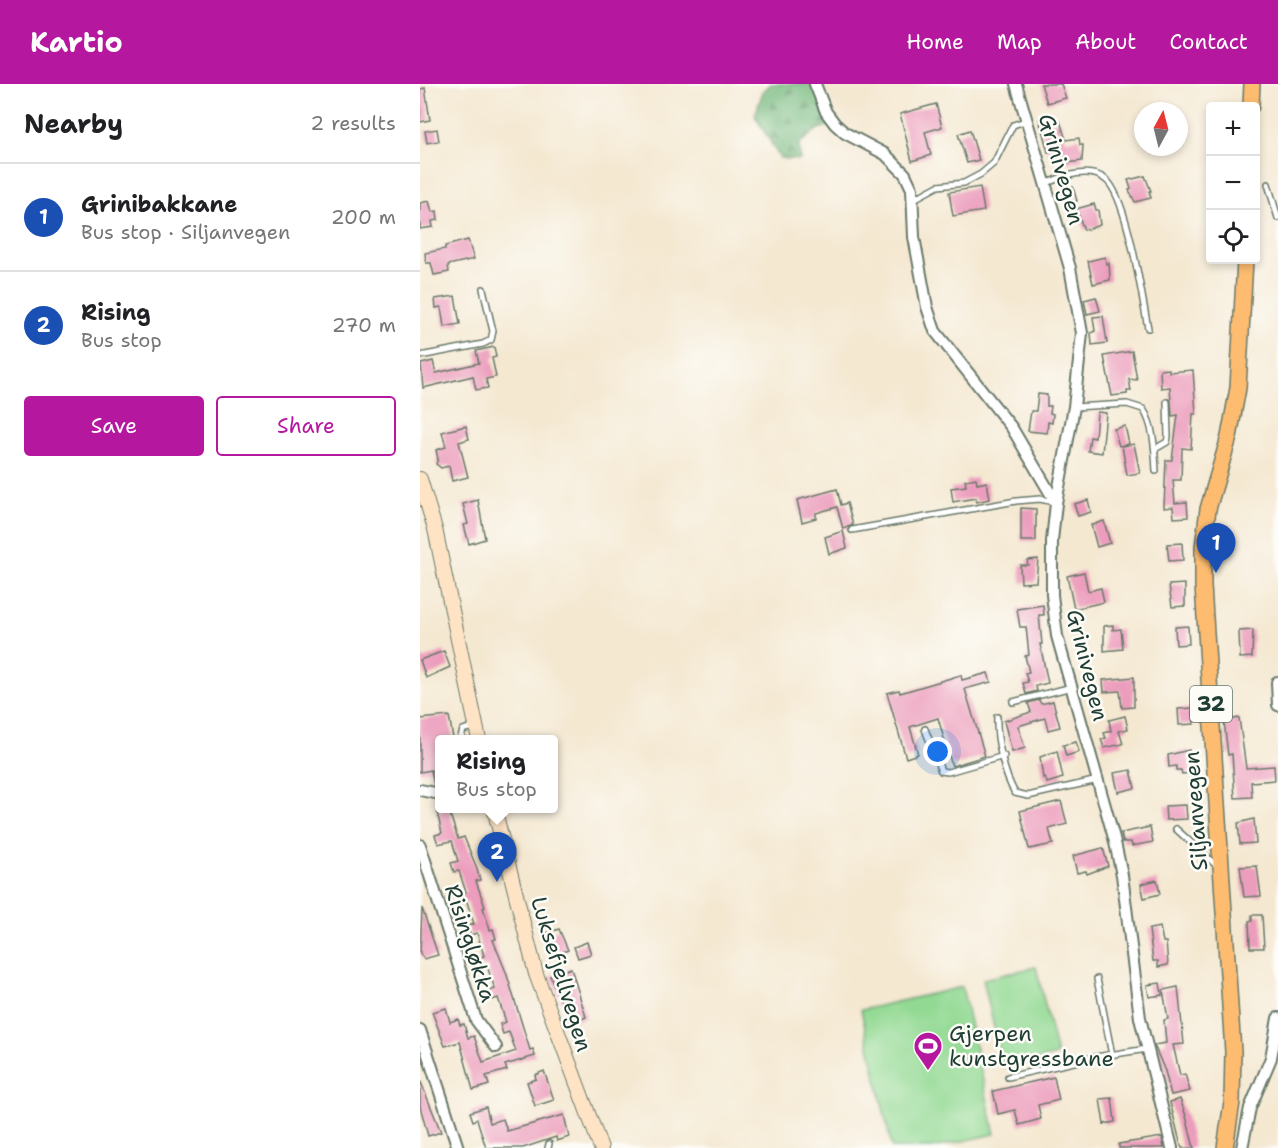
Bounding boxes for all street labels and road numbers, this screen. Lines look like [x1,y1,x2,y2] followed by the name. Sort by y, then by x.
[1032,110,1091,228] street label: Grinivegen
[1060,606,1115,724] street label: Grinivegen
[1190,686,1232,722] road number: 32
[1177,750,1214,872] street label: Siljanvegen
[438,881,503,1006] street label: Risingløkka
[524,893,599,1055] street label: Luksefjellvegen

